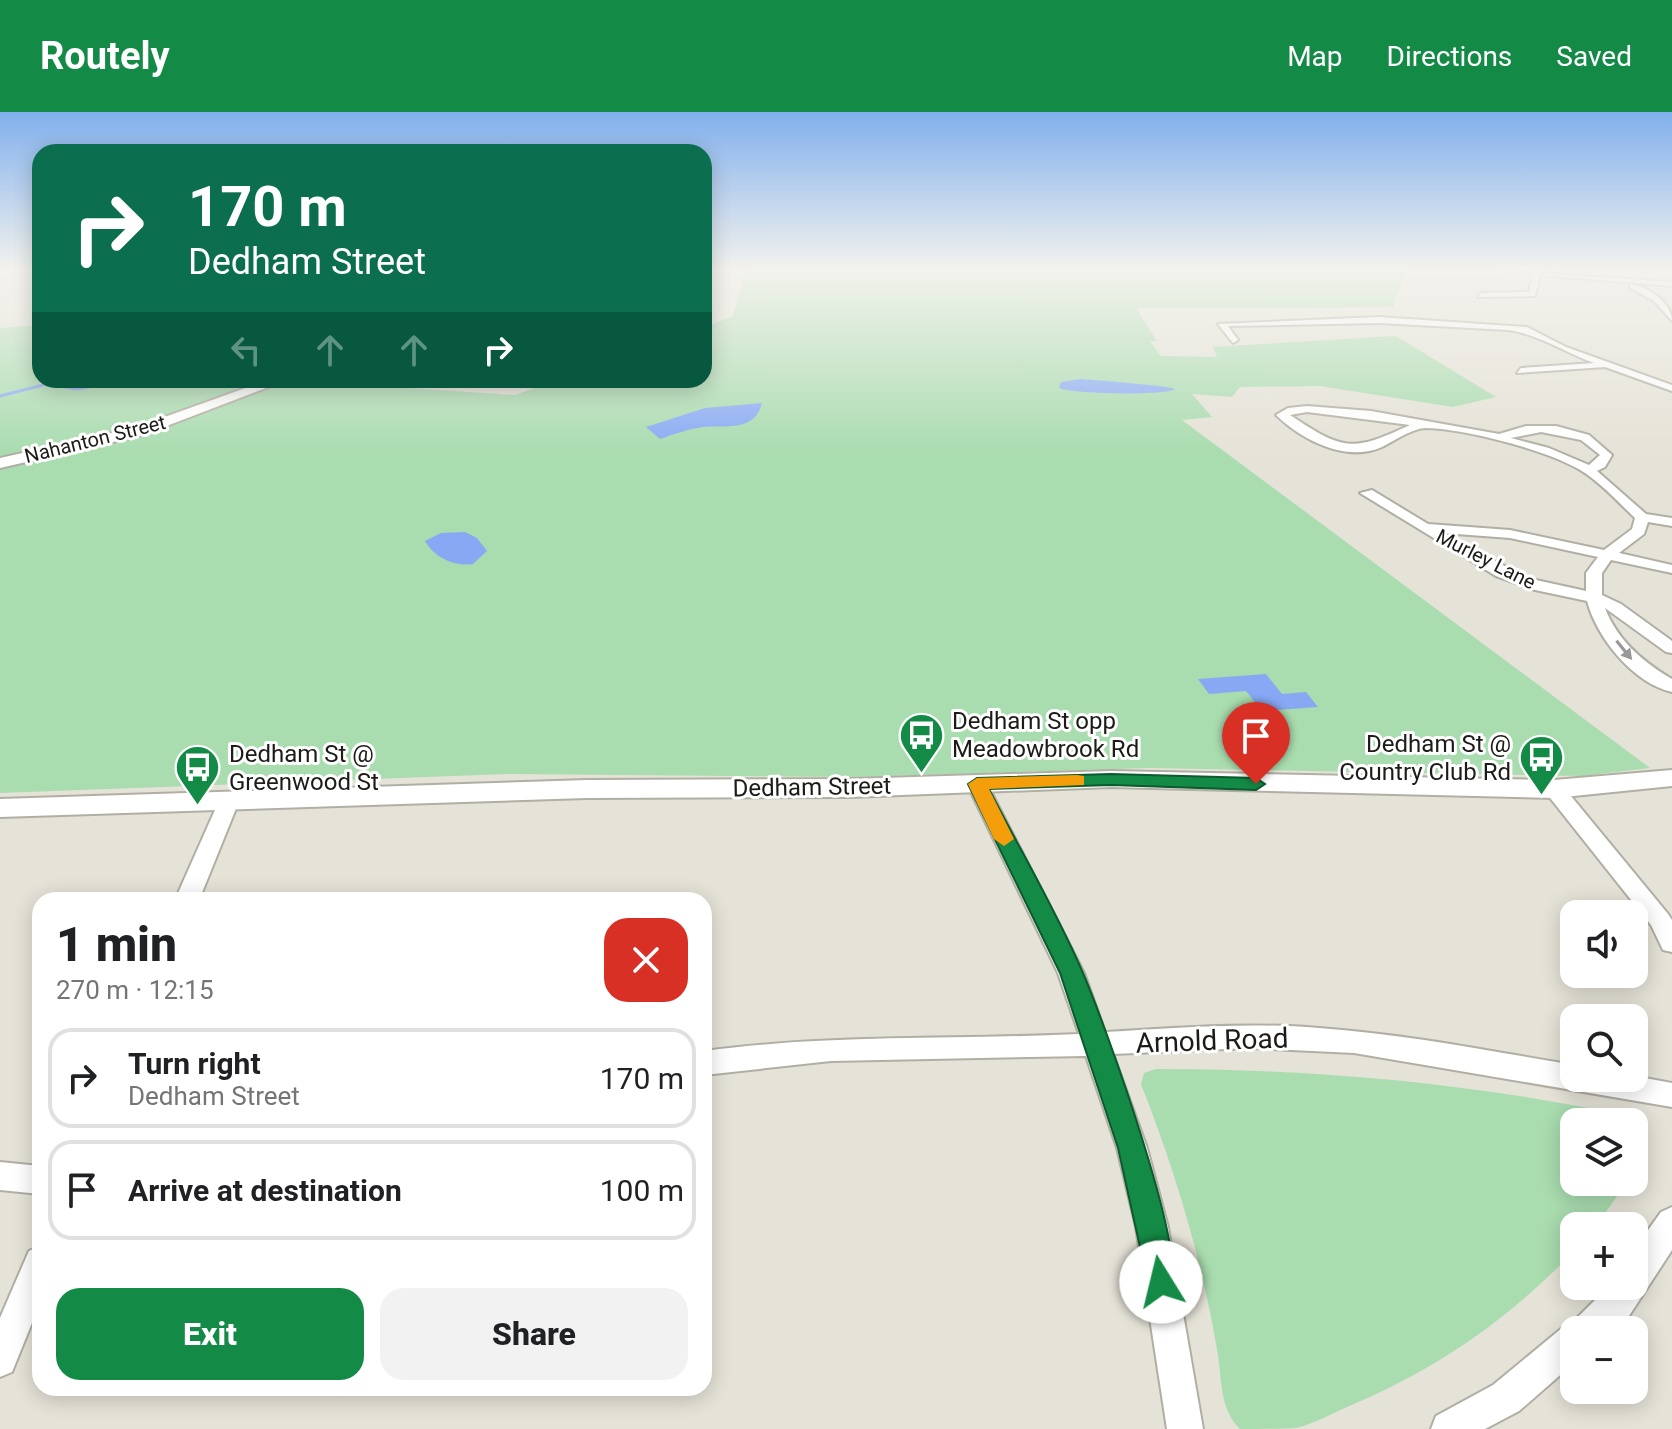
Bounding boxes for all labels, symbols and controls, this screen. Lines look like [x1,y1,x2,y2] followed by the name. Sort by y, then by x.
[40,34,170,78] text: Routely
[1287,40,1343,73] text: Map
[1387,40,1512,73] text: Directions
[1556,40,1632,73] text: Saved
[188,174,347,240] text: 170 m
[56,176,160,280] icon: right
[188,241,426,283] text: Dedham Street
[224,328,268,372] icon: left
[308,328,352,372] icon: ahead
[392,328,436,372] icon: ahead
[476,328,520,372] icon: right
[22,410,168,468] street label: Nahanton Street
[1432,524,1540,594] street label: Murley Lane
[1615,640,1631,660] one-way arrow
[1222,702,1290,784] pin
[952,707,1139,763] place label: Dedham St opp Meadowbrook Rd
[897,711,945,774] bus stop icon: Dedham St opp Meadowbrook Rd
[1234,714,1278,758] icon: arrive
[1339,730,1511,786] place label: Dedham St @ Country Club Rd
[1518,734,1566,797] bus stop icon: Dedham St @ Country Club Rd
[229,740,379,796] place label: Dedham St @ Greenwood St
[174,744,222,807] bus stop icon: Dedham St @ Greenwood St
[732,772,892,802] street label: Dedham Street
[1560,900,1648,1404] map controls
[1560,900,1648,988] button: sound
[56,916,177,973] text: 1 min
[604,918,688,1002] button: close
[56,975,214,1005] text: 270 m · 12:15
[1560,1004,1648,1092] button: search
[1135,1021,1289,1060] street label: Arnold Road
[128,1046,261,1081] text: Turn right
[60,1056,104,1100] icon: right
[600,1061,684,1096] text: 170 m
[128,1081,300,1111] text: Dedham Street
[1560,1108,1648,1196] button: layers
[60,1168,104,1212] icon: arrive
[128,1173,402,1208] text: Arrive at destination
[600,1173,684,1208] text: 100 m
[1560,1212,1648,1300] button: +
[1119,1240,1203,1324] position arrow
[56,1288,364,1380] button: Exit
[380,1288,688,1380] button: Share
[1560,1316,1648,1404] button: −

